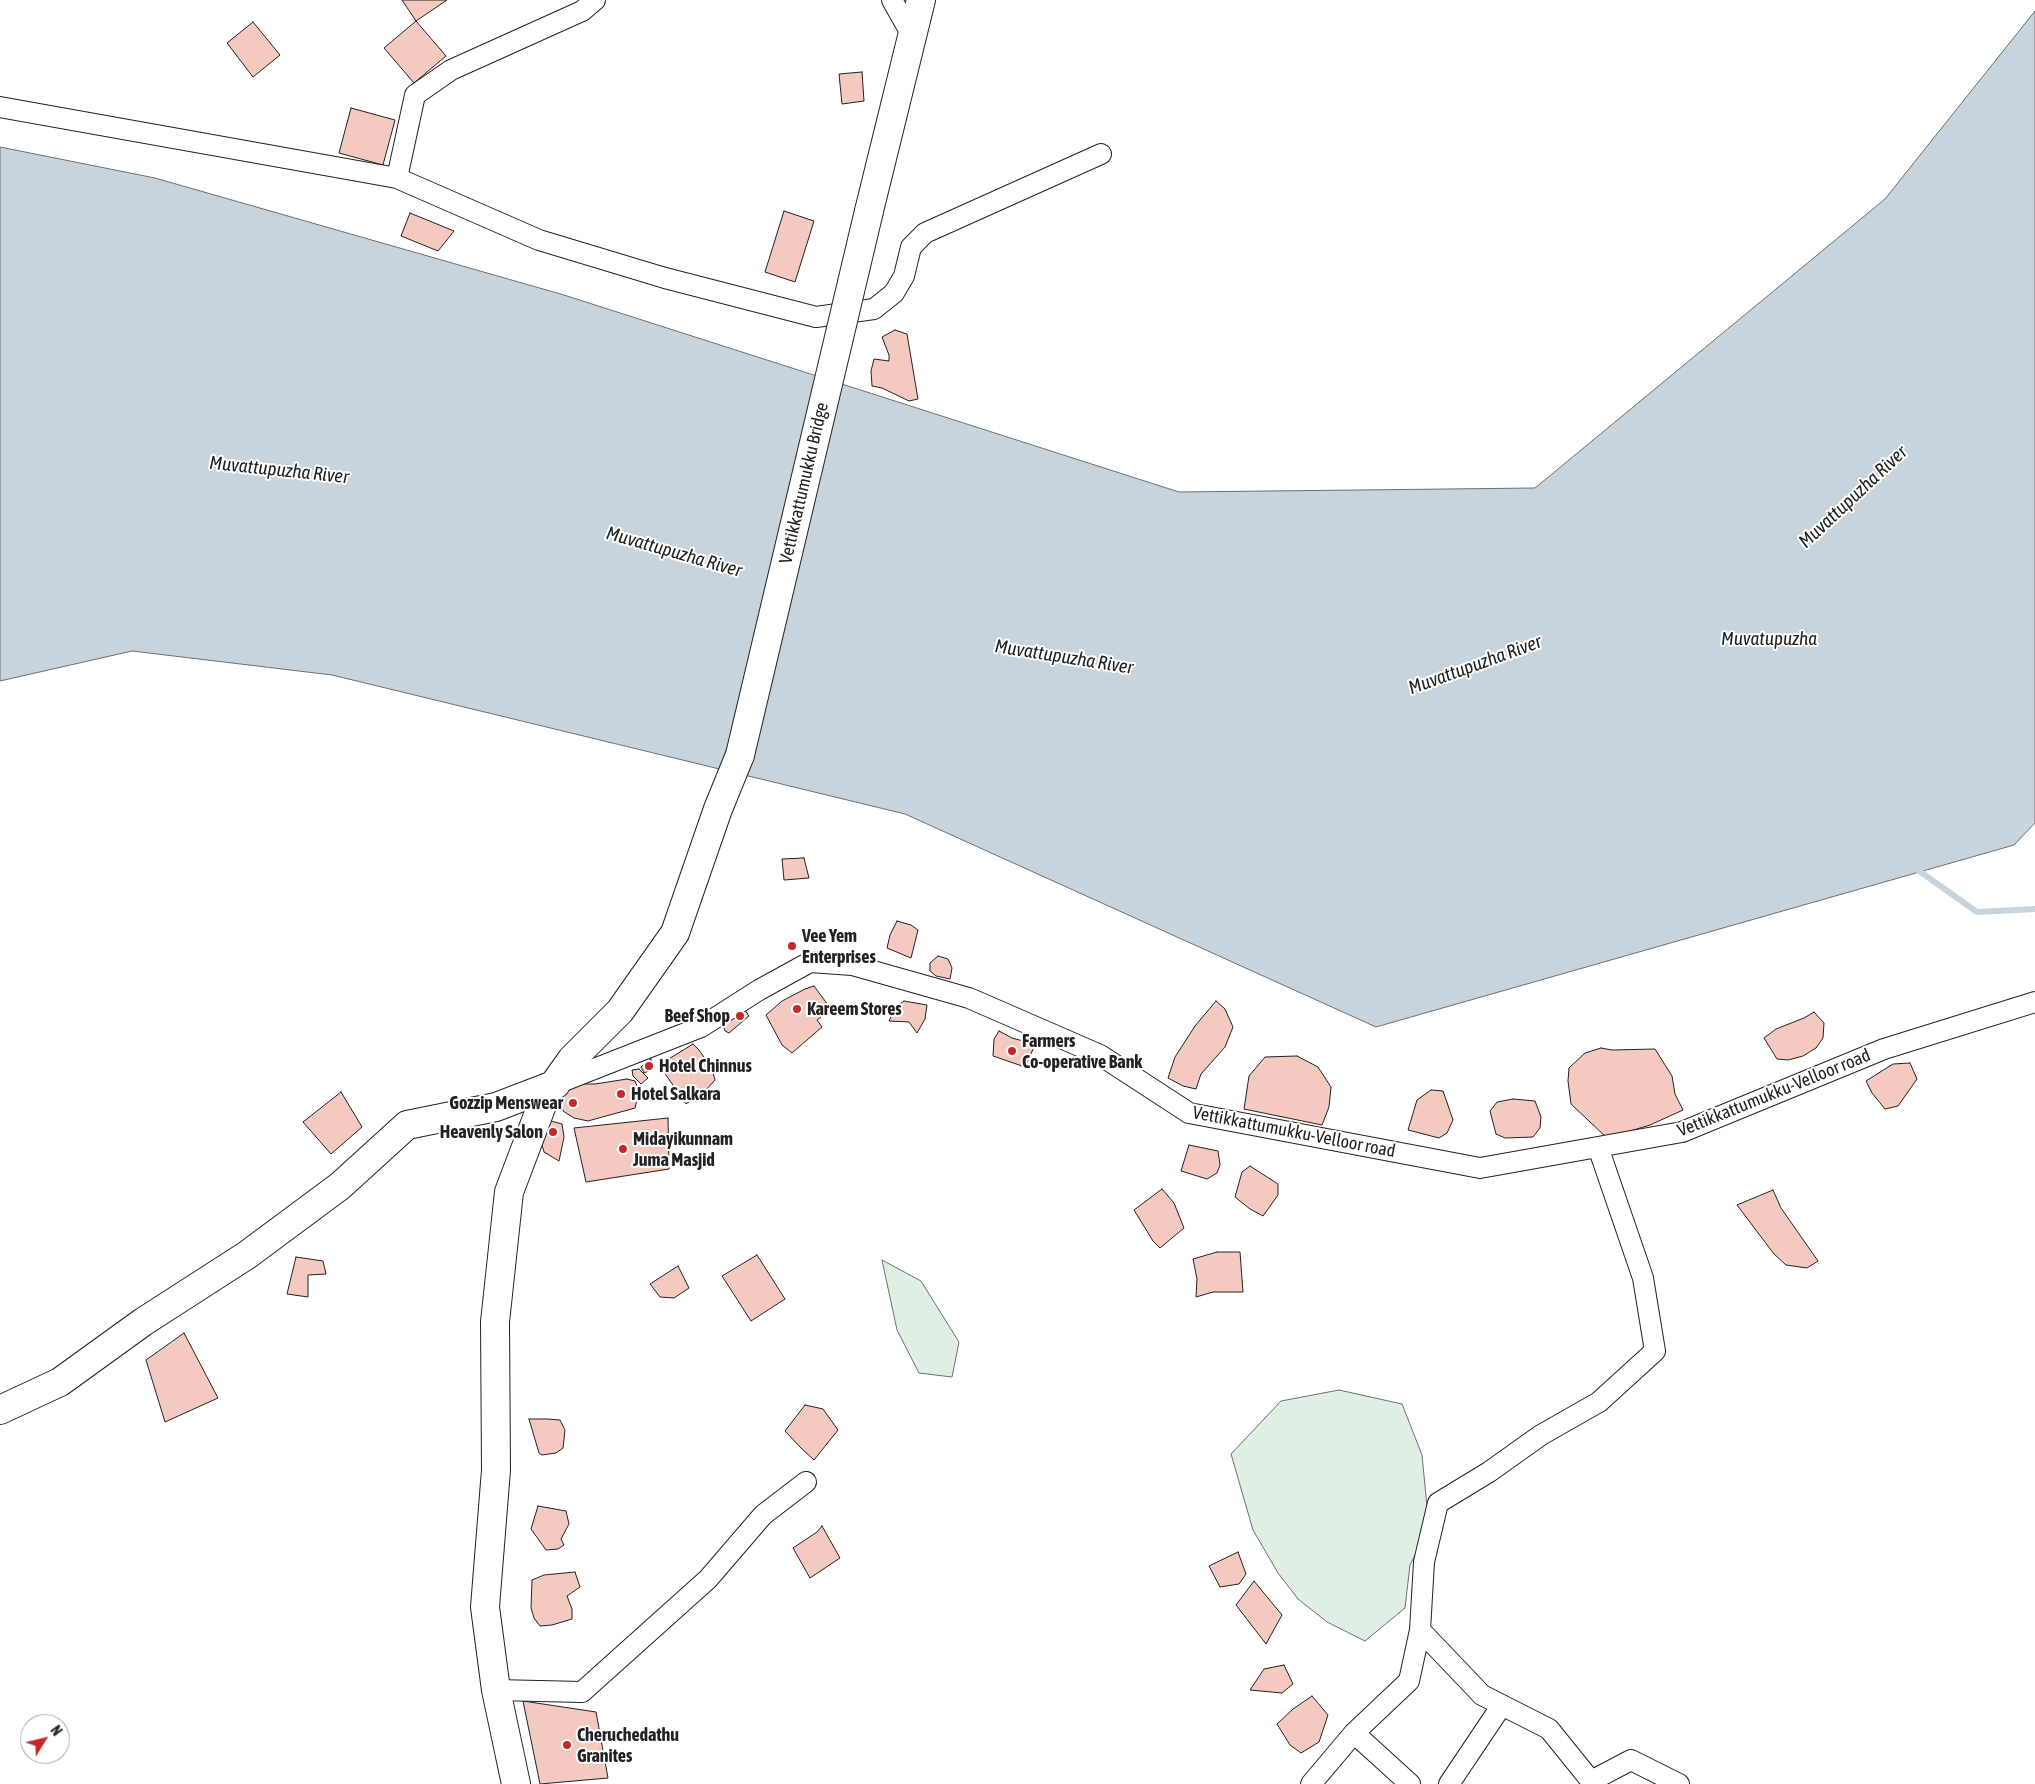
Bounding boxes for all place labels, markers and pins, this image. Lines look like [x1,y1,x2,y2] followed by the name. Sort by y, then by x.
[802,925,876,968] place label: Vee Yem Enterprises
[786,940,798,952] marker: Vee Yem Enterprises
[807,998,902,1020] place label: Kareem Stores
[791,1003,803,1015] marker: Kareem Stores
[664,1005,730,1027] place label: Beef Shop
[734,1010,746,1022] marker: Beef Shop
[1022,1030,1142,1072] place label: Farmers Co-operative Bank
[1006,1045,1018,1057] marker: Farmers Co-operative Bank
[659,1055,752,1077] place label: Hotel Chinnus
[643,1060,655,1072] marker: Hotel Chinnus
[631,1083,721,1105] place label: Hotel Salkara
[615,1088,627,1100] marker: Hotel Salkara
[449,1092,563,1114] place label: Gozzip Menswear
[567,1097,579,1109] marker: Gozzip Menswear
[440,1121,543,1143] place label: Heavenly Salon
[547,1126,559,1138] marker: Heavenly Salon
[633,1128,733,1170] place label: Midayikunnam Juma Masjid
[617,1143,629,1155] marker: Midayikunnam Juma Masjid
[577,1724,679,1766] place label: Cheruchedathu Granites
[561,1739,573,1751] marker: Cheruchedathu Granites

